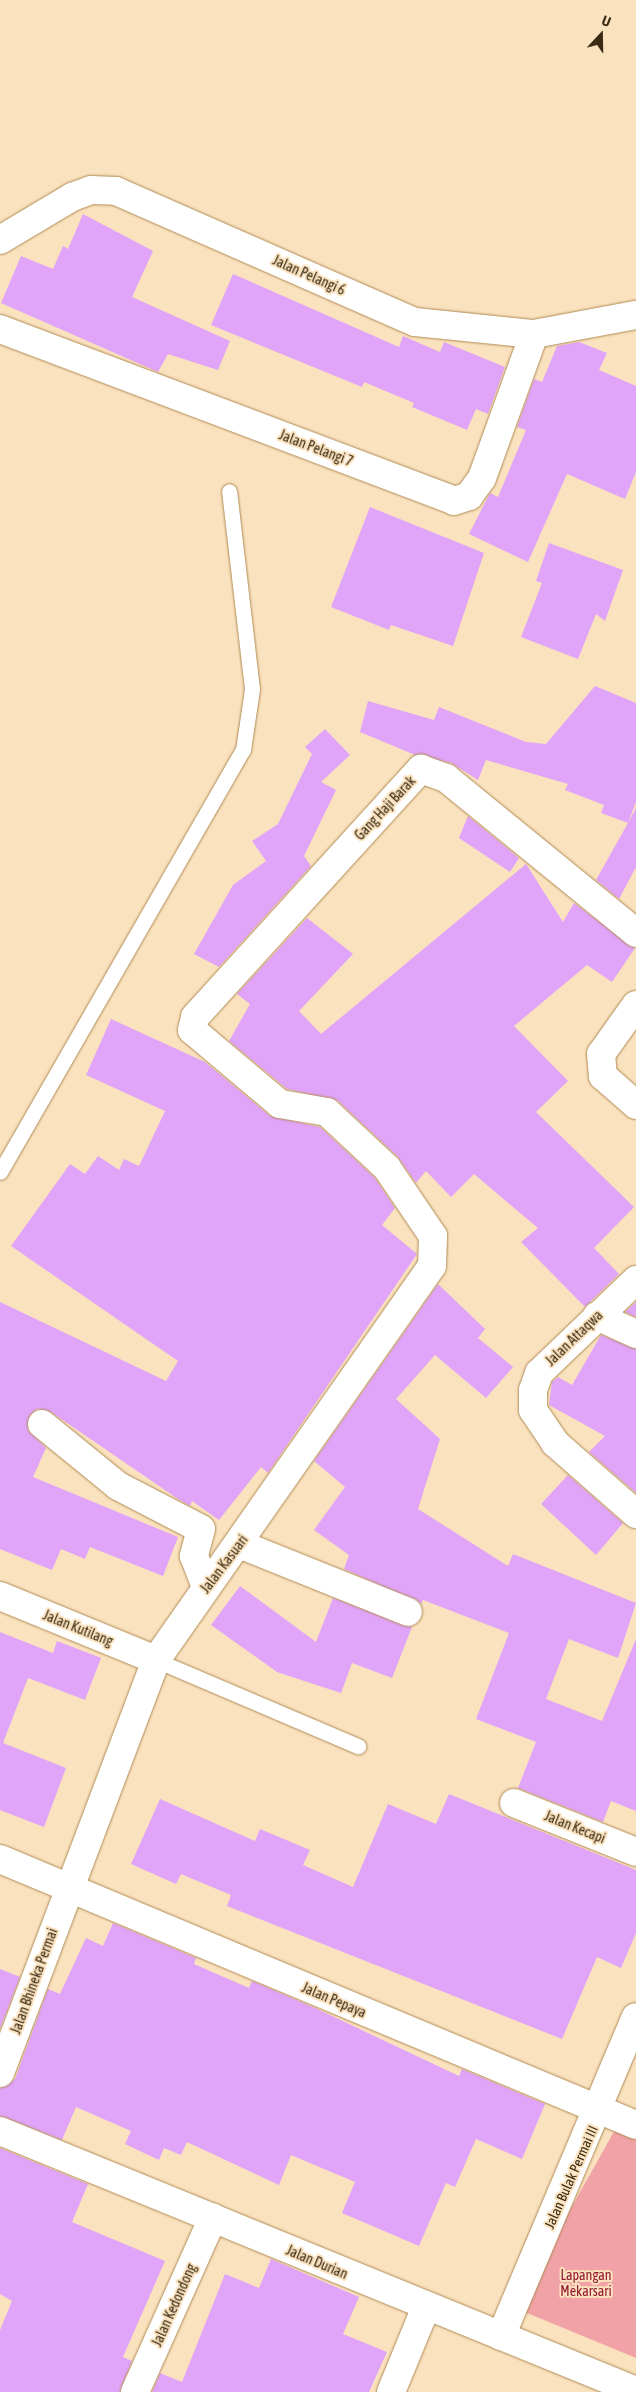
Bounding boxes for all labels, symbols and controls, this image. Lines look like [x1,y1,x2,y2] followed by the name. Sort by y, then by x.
[576,10,626,60] north arrow
[600,12,613,30] text: U
[270,252,348,298] street label: Jalan Pelangi 6
[277,426,355,470] street label: Jalan Pelangi 7
[351,773,419,843] street label: Gang Haji Barak
[542,1307,606,1369] street label: Jalan Attaqwa
[197,1532,251,1596] street label: Jalan Kasuari
[41,1606,115,1650] street label: Jalan Kutilang
[542,1807,608,1847] street label: Jalan Kecapi
[7,1926,61,2036] street label: Jalan Bhineka Permai
[299,1979,369,2021] street label: Jalan Pepaya
[541,2123,601,2231] street label: Jalan Bulak Permai III
[284,2242,350,2282] street label: Jalan Durian
[148,2261,200,2349] street label: Jalan Kedondong
[560,2267,612,2300] park label: Lapangan Mekarsari

